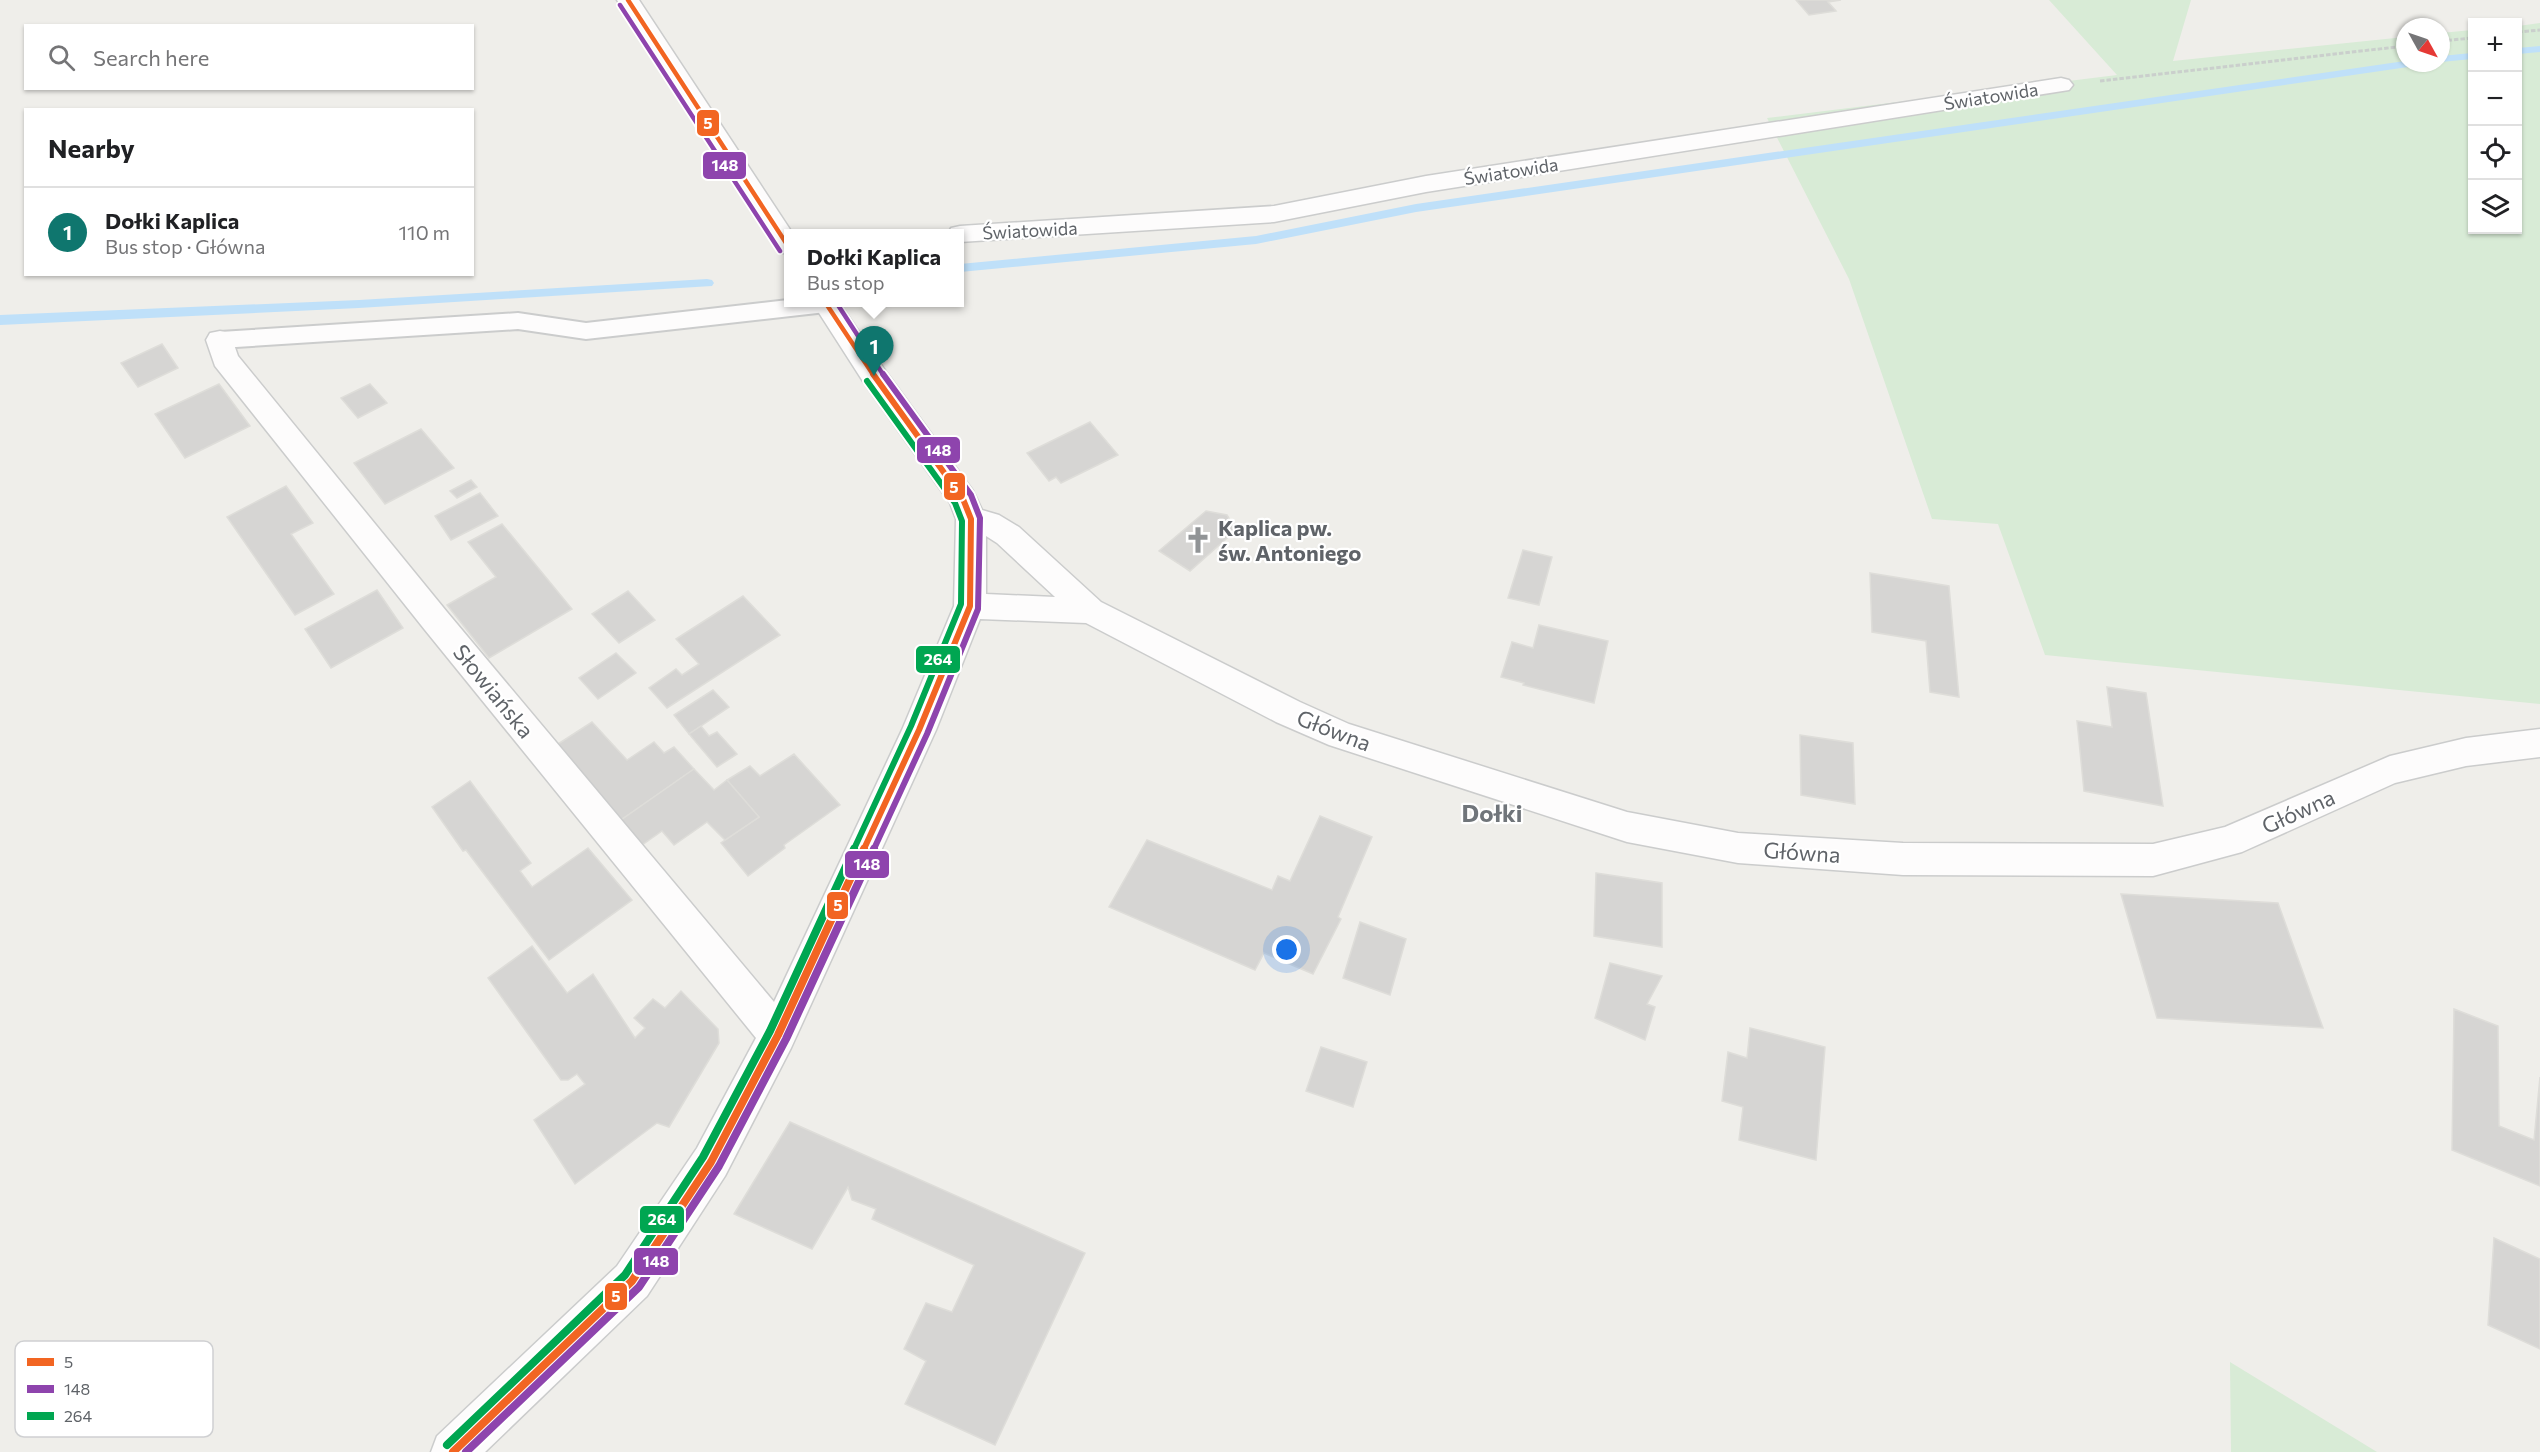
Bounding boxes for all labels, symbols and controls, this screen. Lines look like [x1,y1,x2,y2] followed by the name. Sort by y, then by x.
[2396,18,2450,72] north arrow
[2468,18,2522,234] map controls
[2468,18,2522,72] button: +
[24,24,474,90] search box
[45,41,78,74] icon: search
[93,44,209,71] text: Search here
[2468,72,2522,126] button: −
[1942,78,2040,114] street label: Światowida
[696,109,720,137] line badge: 5
[703,113,713,132] text: 5
[2468,126,2522,180] button: locate
[48,132,135,163] text: Nearby
[702,151,747,180] line badge: 148
[1462,153,1560,189] street label: Światowida
[712,155,739,174] text: 148
[2468,180,2522,234] button: layers
[105,207,239,234] text: Dołki Kaplica
[982,217,1078,243] street label: Światowida
[63,220,72,244] text: 1
[399,220,450,244] text: 110 m
[784,229,964,307] popup
[105,234,266,258] text: Bus stop · Główna
[807,243,941,270] text: Dołki Kaplica
[807,270,885,294] text: Bus stop
[854,326,894,376] pin: 1
[916,436,961,464] line badge: 148
[925,440,952,459] text: 148
[943,472,966,501] line badge: 5
[949,477,959,496] text: 5
[1218,514,1361,566] place label: Kaplica pw. św. Antoniego
[1183,525,1213,555] church icon: Kaplica pw. św. Antoniego
[448,639,540,743] street label: Słowiańska
[915,645,961,674] line badge: 264
[924,649,953,668] text: 264
[1293,704,1375,756] street label: Główna
[2257,783,2339,839] street label: Główna
[1462,798,1522,827] district label: Dołki
[1763,836,1841,868] street label: Główna
[844,850,890,879] line badge: 148
[854,854,881,873] text: 148
[826,891,849,920] line badge: 5
[833,895,843,914] text: 5
[1272,935,1301,964] your location
[639,1205,685,1234] line badge: 264
[648,1209,677,1228] text: 264
[633,1247,679,1276] line badge: 148
[643,1251,670,1270] text: 148
[604,1282,628,1311] line badge: 5
[611,1286,621,1305] text: 5
[15,1341,213,1437] legend
[64,1352,73,1371] text: 5
[64,1379,90,1398] text: 148
[64,1406,93,1425] text: 264

